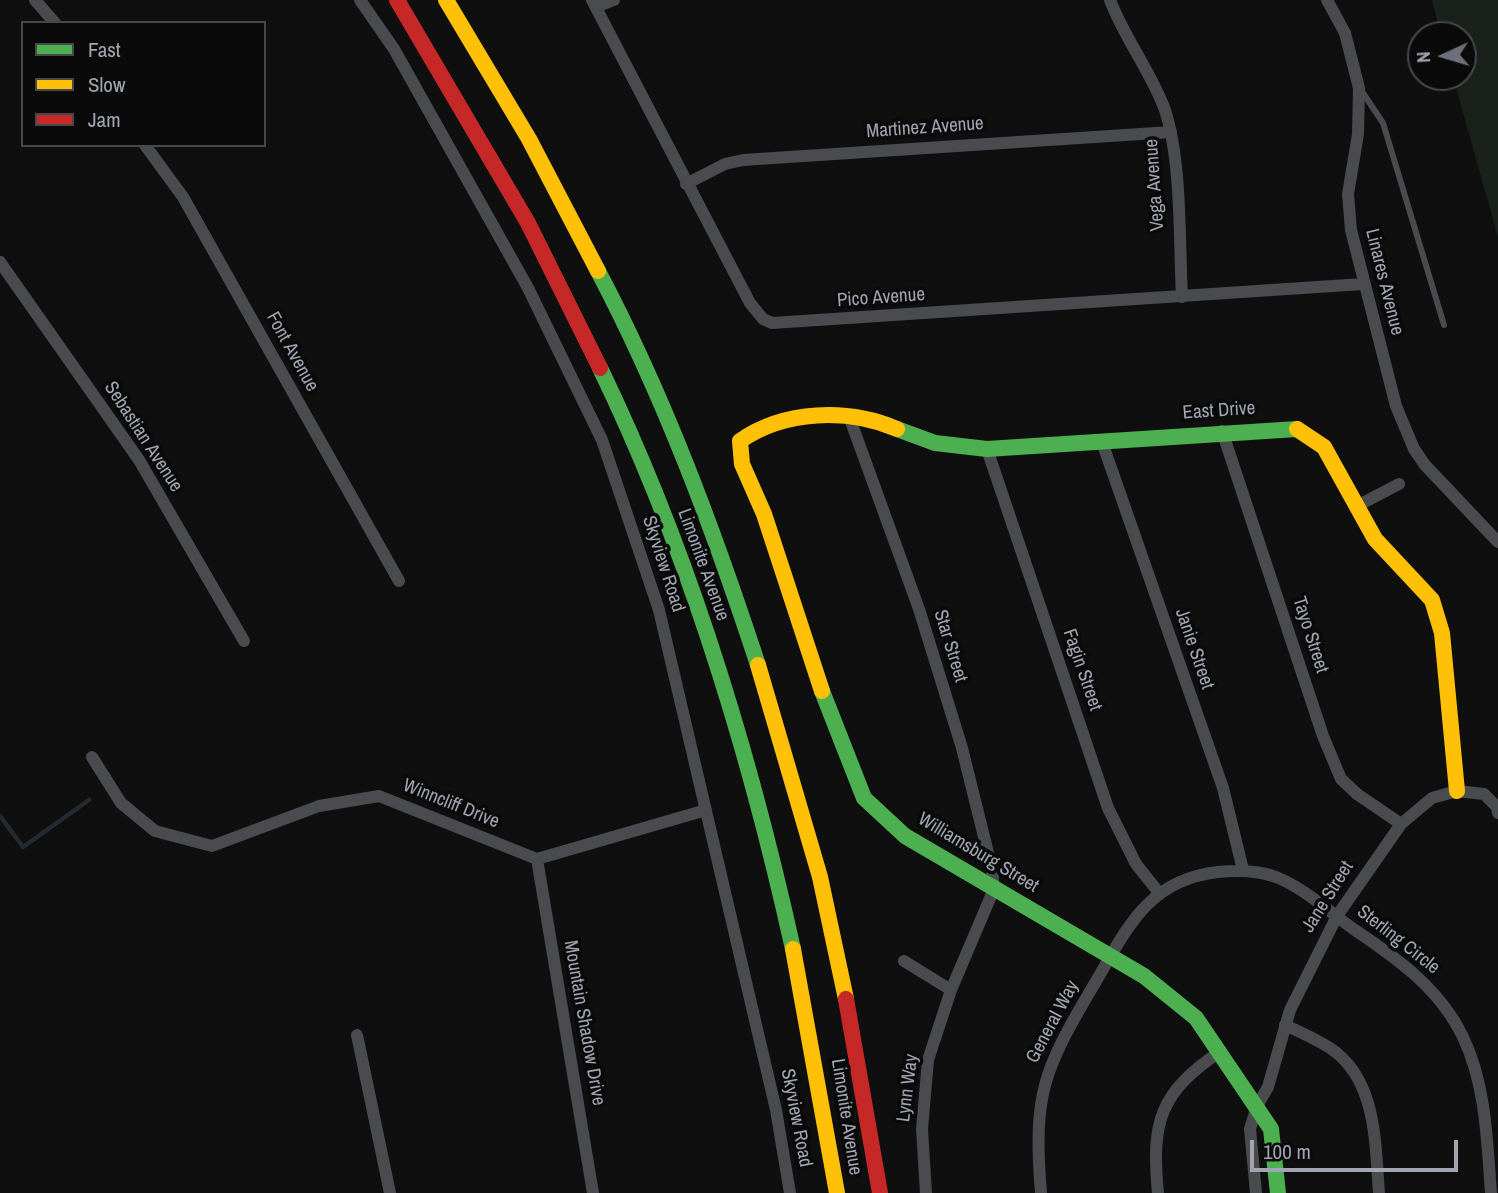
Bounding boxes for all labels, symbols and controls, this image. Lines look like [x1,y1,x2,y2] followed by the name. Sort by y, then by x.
[21,21,266,147] legend
[1407,21,1477,91] north arrow
[88,35,121,64] text: Fast
[1410,51,1436,64] text: N
[88,70,125,99] text: Slow
[88,105,121,134] text: Jam
[866,113,984,143] street label: Martinez Avenue
[1140,138,1170,232] street label: Vega Avenue
[1360,226,1408,338] street label: Linares Avenue
[836,284,926,312] street label: Pico Avenue
[261,308,323,396] street label: Font Avenue
[99,378,187,496] street label: Sebastian Avenue
[1182,397,1256,425] street label: East Drive
[672,506,734,624] street label: Limonite Avenue
[637,513,689,615] street label: Skyview Road
[1287,594,1333,676] street label: Tayo Street
[1170,606,1218,692] street label: Janie Street
[928,607,972,685] street label: Star Street
[1057,626,1107,714] street label: Fagin Street
[399,774,503,834] street label: Winncliff Drive
[913,808,1043,898] street label: Williamsburg Street
[1297,857,1359,937] street label: Jane Street
[1352,901,1444,979] street label: Sterling Circle
[558,939,610,1107] street label: Mountain Shadow Drive
[1022,977,1084,1067] street label: General Way
[893,1053,923,1123] street label: Lynn Way
[826,1057,866,1177] street label: Limonite Avenue
[775,1067,817,1169] street label: Skyview Road
[1253,1126,1461,1170] scale bar
[1263,1137,1311,1166] text: 100 m

